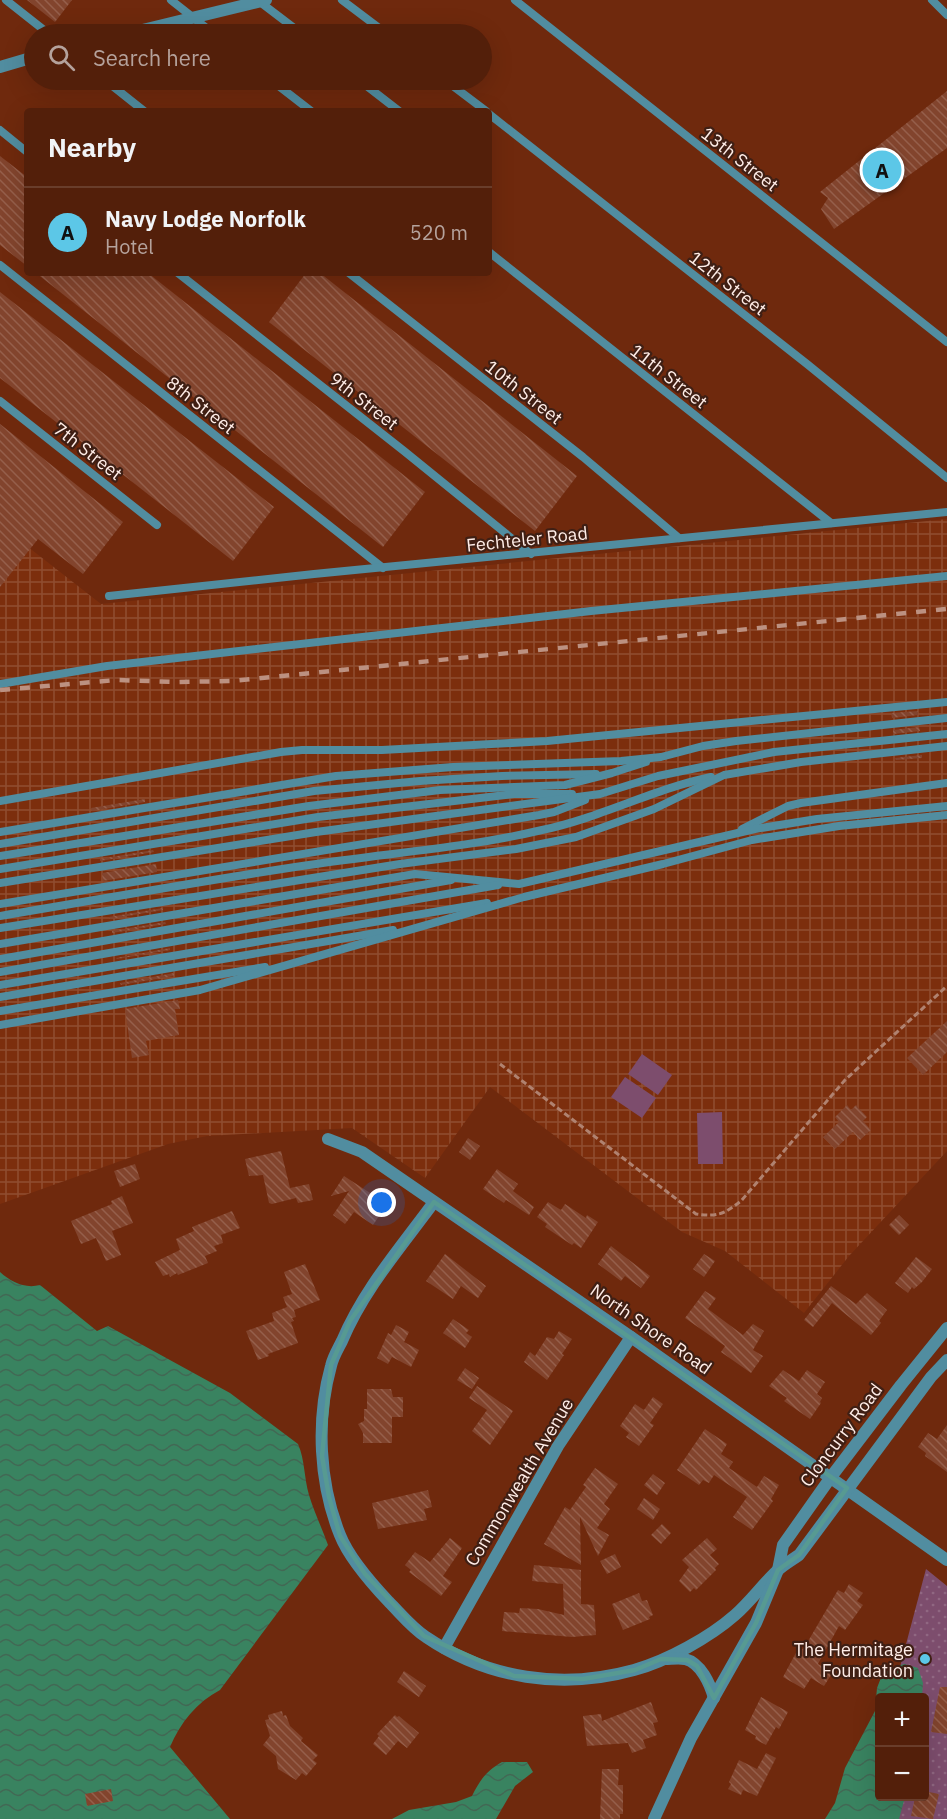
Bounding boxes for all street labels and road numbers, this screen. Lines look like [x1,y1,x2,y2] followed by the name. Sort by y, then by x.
[697,122,783,196] street label: 13th Street
[685,246,771,320] street label: 12th Street
[626,339,712,413] street label: 11th Street
[481,355,567,429] street label: 10th Street
[325,367,403,435] street label: 9th Street
[162,371,240,439] street label: 8th Street
[49,417,127,485] street label: 7th Street
[465,521,589,557] street label: Fechteler Road
[586,1279,716,1379] street label: North Shore Road
[795,1379,887,1491] street label: Cloncurry Road
[460,1394,578,1570] street label: Commonwealth Avenue

